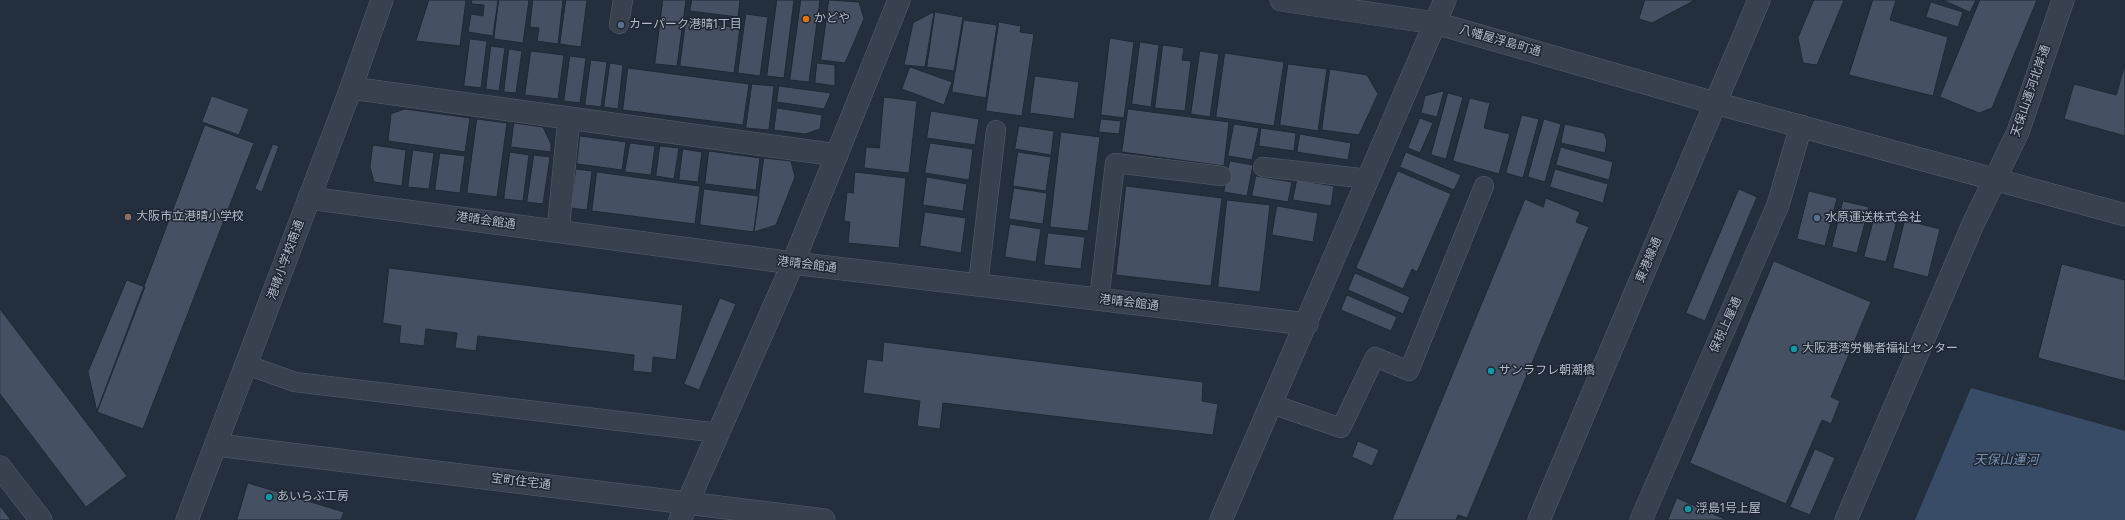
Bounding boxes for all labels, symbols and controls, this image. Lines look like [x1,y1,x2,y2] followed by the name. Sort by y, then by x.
[814,12,850,26] place label: かどや
[801,14,811,24] marker: かどや
[629,18,742,32] place label: カーパーク港晴1丁目
[616,20,626,30] marker: カーパーク港晴1丁目
[1458,23,1542,59] street label: 八幡屋浮島町通
[2009,43,2053,139] street label: 天保山運河北岸通
[136,210,244,224] place label: 大阪市立港晴小学校
[455,210,517,232] street label: 港晴会館通
[1825,211,1921,225] place label: 水原運送株式会社
[123,212,133,222] marker: 大阪市立港晴小学校
[1812,213,1822,223] marker: 水原運送株式会社
[265,218,307,302] street label: 港晴小学校南通
[1633,235,1665,285] street label: 東港線通
[776,254,838,276] street label: 港晴会館通
[1098,292,1160,314] street label: 港晴会館通
[1707,295,1745,355] street label: 保税上屋通
[1802,342,1958,356] place label: 大阪港湾労働者福祉センター
[1789,344,1799,354] marker: 大阪港湾労働者福祉センター
[1499,364,1595,378] place label: サンラフレ朝潮橋
[1486,366,1496,376] marker: サンラフレ朝潮橋
[1974,452,2038,468] water label: 天保山運河
[490,471,552,493] street label: 宝町住宅通
[277,490,349,504] place label: あいらぶ工房
[264,492,274,502] marker: あいらぶ工房
[1696,502,1761,516] place label: 浮島1号上屋
[1683,504,1693,514] marker: 浮島1号上屋

